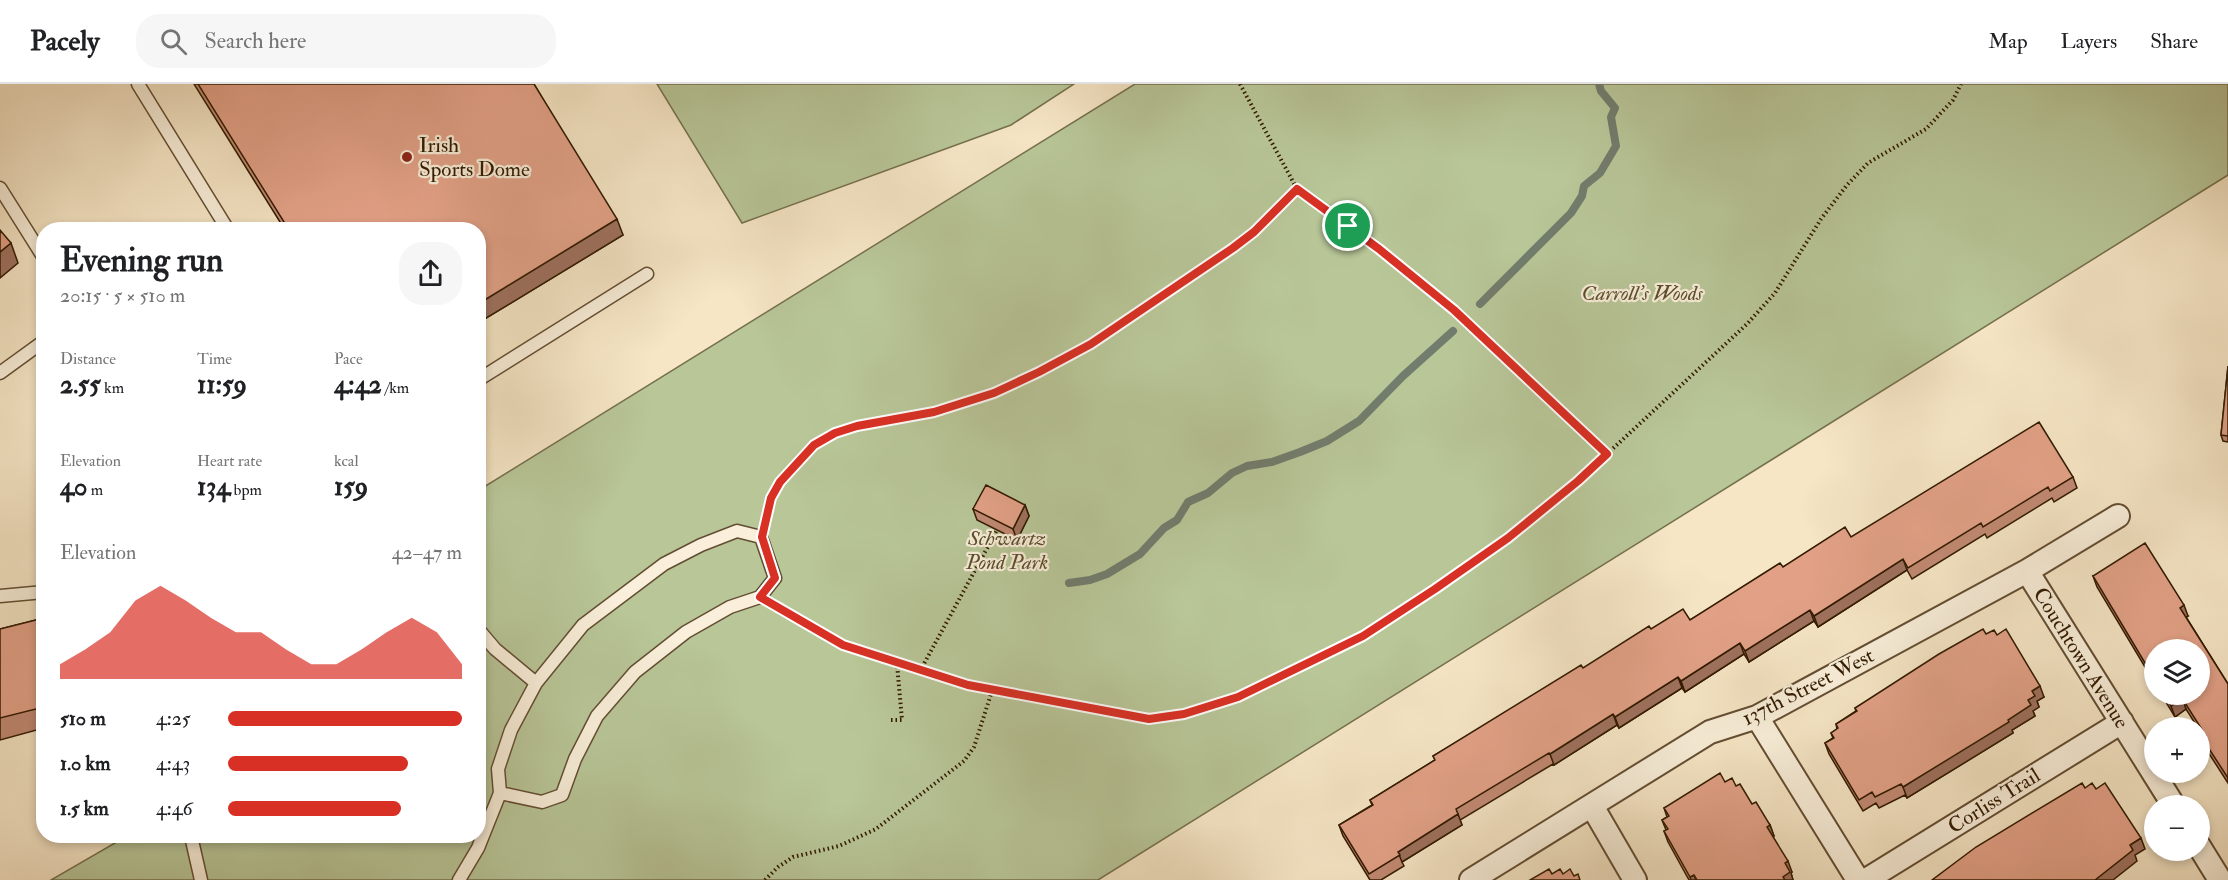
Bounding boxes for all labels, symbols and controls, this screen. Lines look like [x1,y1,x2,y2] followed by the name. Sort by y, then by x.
[136,14,556,68] search box
[30,24,100,59] text: Pacely
[157,25,190,58] icon: search
[205,27,306,55] text: Search here
[1988,28,2028,55] text: Map
[2061,28,2117,55] text: Layers
[2150,28,2198,55] text: Share
[419,132,530,183] place label: Irish Sports Dome
[400,150,414,164] marker: Irish Sports Dome
[1322,200,1373,251] pin
[1331,209,1364,242] icon: arrive
[60,240,223,281] text: Evening run
[399,242,462,305] button: share
[1582,280,1704,307] park label: Carroll's Woods
[60,283,185,308] text: 20:15 · 5 × 510 m
[60,349,116,369] text: Distance
[197,349,232,369] text: Time
[334,349,363,369] text: Pace
[60,369,101,401] text: 2.55
[197,369,247,401] text: 11:59
[334,369,382,401] text: 4:42
[101,378,124,398] text: km
[382,378,409,398] text: /km
[60,451,121,471] text: Elevation
[197,451,262,471] text: Heart rate
[334,451,359,471] text: kcal
[60,471,87,503] text: 40
[197,471,230,503] text: 134
[334,471,368,503] text: 159
[87,480,103,500] text: m
[230,480,262,500] text: bpm
[965,525,1048,576] park label: Schwartz Pond Park
[60,540,136,565] text: Elevation
[392,540,462,565] text: 42–47 m
[2027,582,2135,734] street label: Couchtown Avenue
[2144,639,2210,861] map controls
[2144,639,2210,705] button: layers
[1737,642,1879,732] street label: 137th Street West
[60,706,106,731] text: 510 m
[156,706,191,731] text: 4:25
[2144,717,2210,783] button: +
[60,751,111,776] text: 1.0 km
[156,751,190,776] text: 4:43
[1943,762,2046,840] street label: Corliss Trail
[2144,795,2210,861] button: −
[60,796,109,821] text: 1.5 km
[156,796,193,821] text: 4:46

